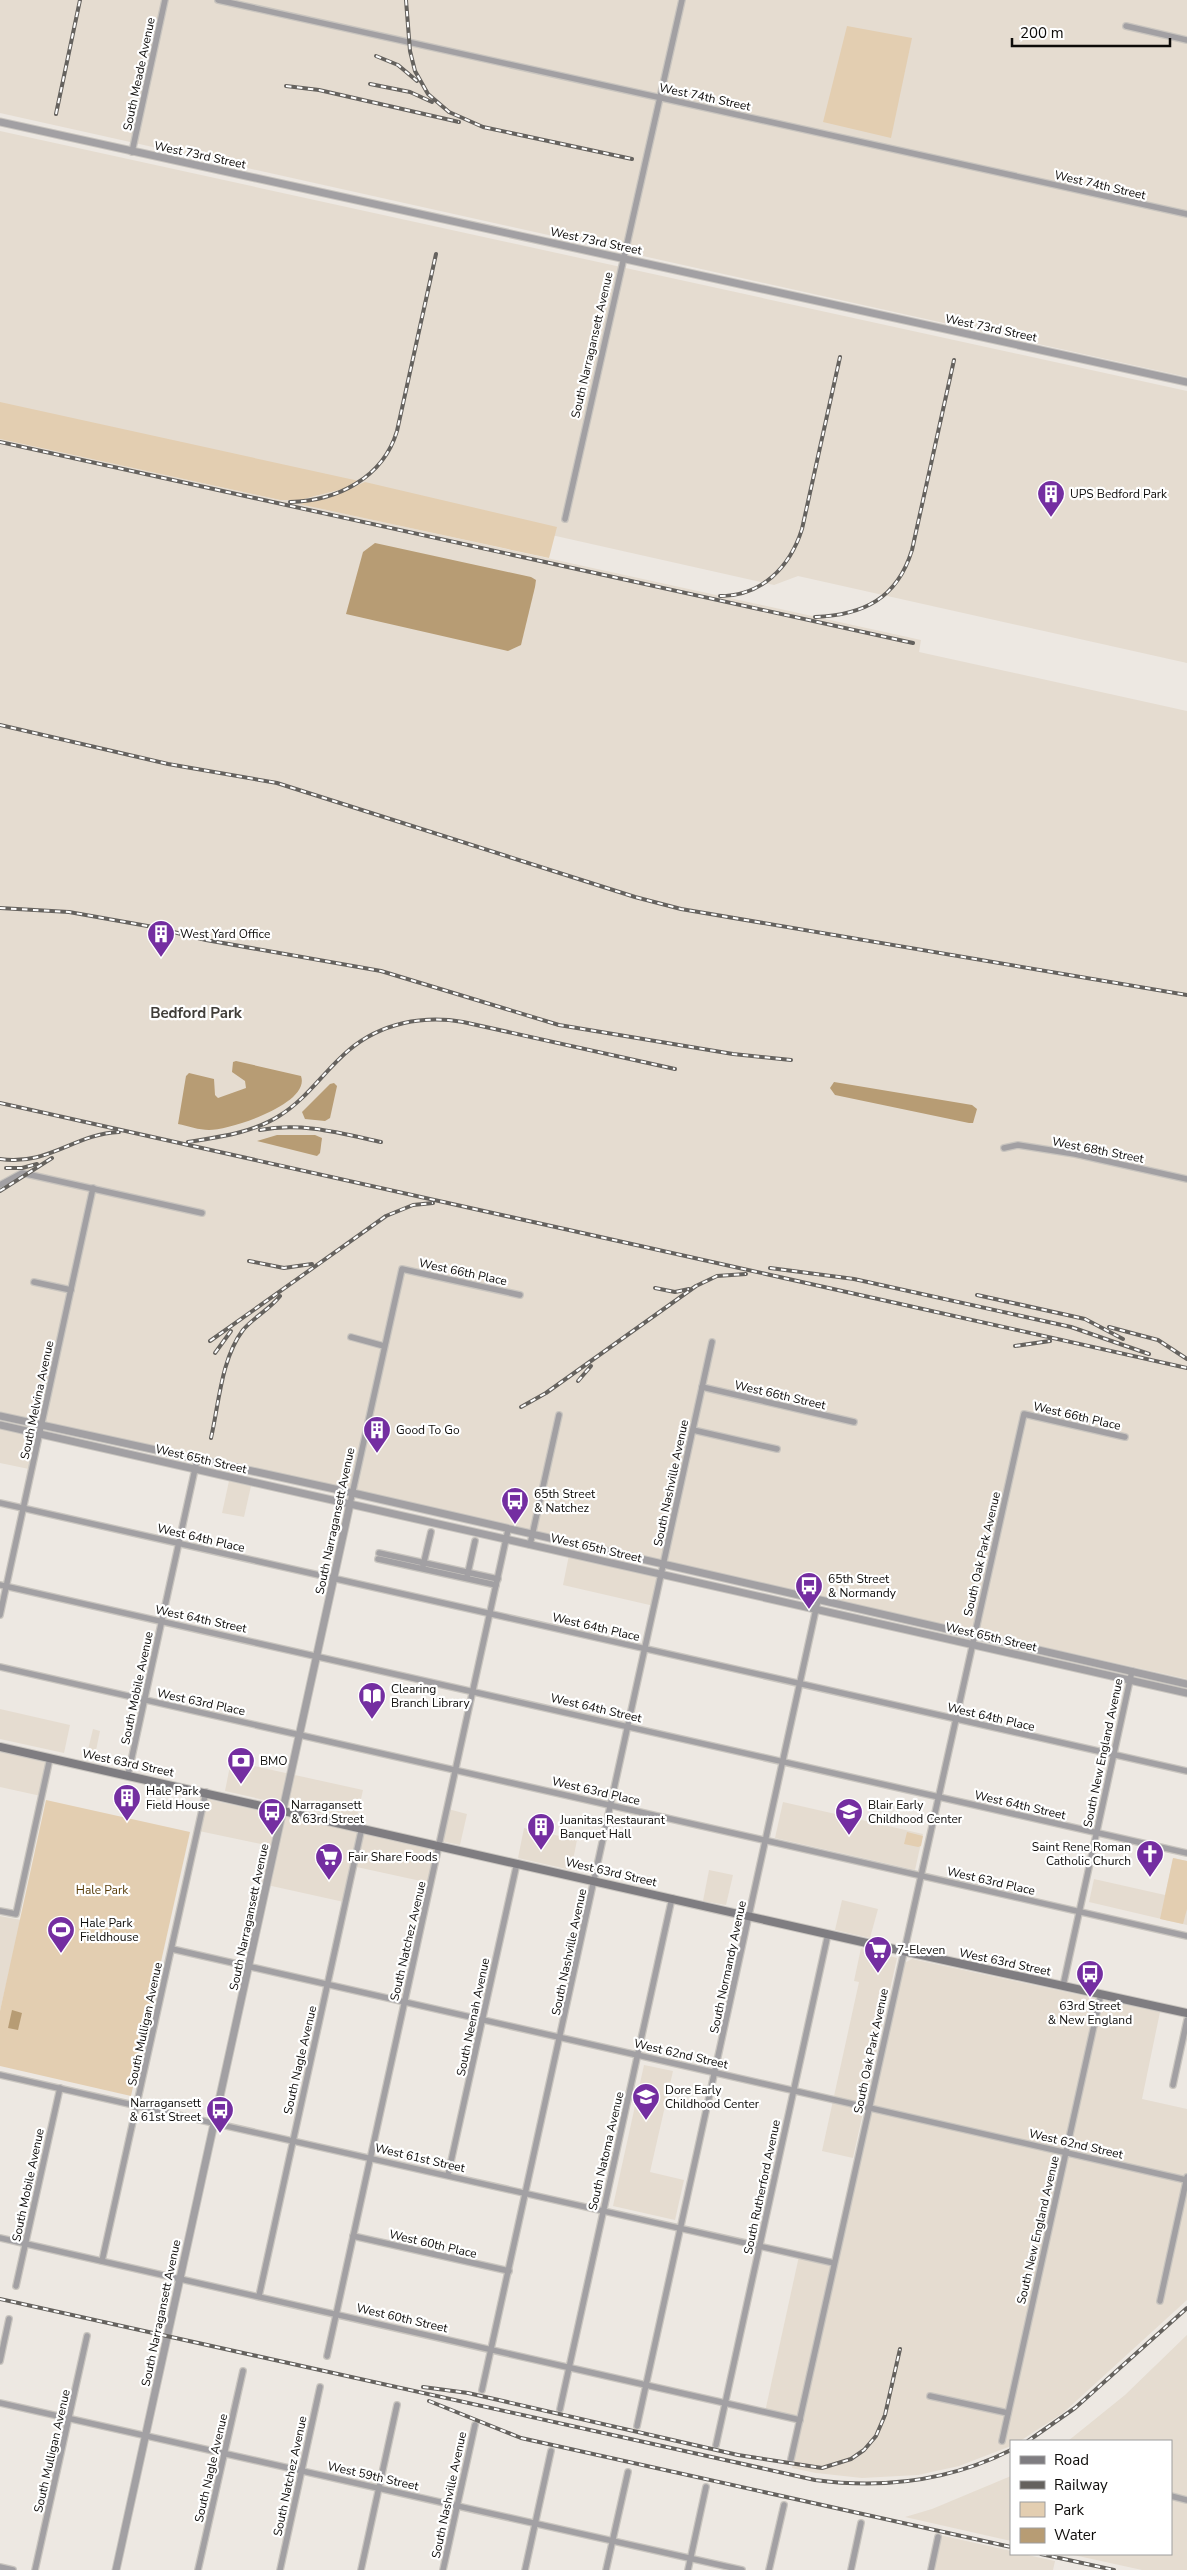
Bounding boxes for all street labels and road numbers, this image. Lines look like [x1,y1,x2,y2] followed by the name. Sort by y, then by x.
[119,16,159,132] street label: South Meade Avenue
[658,79,753,115] street label: West 74th Street
[153,137,248,173] street label: West 73rd Street
[1053,167,1148,203] street label: West 74th Street
[549,223,644,259] street label: West 73rd Street
[567,270,617,420] street label: South Narragansett Avenue
[944,310,1039,346] street label: West 73rd Street
[1051,1133,1146,1167] street label: West 68th Street
[417,1255,509,1289] street label: West 66th Place
[17,1339,57,1461] street label: South Melvina Avenue
[733,1377,828,1413] street label: West 66th Street
[1031,1398,1123,1434] street label: West 66th Place
[650,1418,692,1548] street label: South Nashville Avenue
[154,1441,249,1477] street label: West 65th Street
[312,1446,358,1596] street label: South Narragansett Avenue
[960,1490,1004,1618] street label: South Oak Park Avenue
[155,1520,247,1556] street label: West 64th Place
[549,1530,644,1566] street label: West 65th Street
[154,1601,249,1637] street label: West 64th Street
[550,1609,642,1645] street label: West 64th Place
[944,1619,1039,1655] street label: West 65th Street
[117,1630,157,1746] street label: South Mobile Avenue
[1079,1677,1127,1829] street label: South New England Avenue
[155,1685,247,1719] street label: West 63rd Place
[549,1690,644,1726] street label: West 64th Street
[945,1699,1037,1735] street label: West 64th Place
[81,1745,176,1781] street label: West 63rd Street
[550,1773,642,1809] street label: West 63rd Place
[973,1787,1068,1823] street label: West 64th Street
[226,1842,272,1992] street label: South Narragansett Avenue
[564,1854,659,1890] street label: West 63rd Street
[945,1863,1037,1899] street label: West 63rd Place
[386,1880,430,2002] street label: South Natchez Avenue
[548,1887,590,2017] street label: South Nashville Avenue
[706,1899,750,2035] street label: South Normandy Avenue
[958,1944,1053,1980] street label: West 63rd Street
[453,1956,493,2078] street label: South Neenah Avenue
[124,1961,166,2087] street label: South Mulligan Avenue
[850,1987,892,2115] street label: South Oak Park Avenue
[280,2004,320,2116] street label: South Nagle Avenue
[632,2035,730,2073] street label: West 62nd Street
[585,2090,627,2212] street label: South Natoma Avenue
[740,2118,784,2256] street label: South Rutherford Avenue
[1027,2125,1125,2163] street label: West 62nd Street
[8,2127,48,2243] street label: South Mobile Avenue
[373,2140,467,2176] street label: West 61st Street
[1013,2154,1063,2306] street label: South New England Avenue
[387,2226,479,2262] street label: West 60th Place
[138,2238,184,2388] street label: South Narragansett Avenue
[355,2300,450,2336] street label: West 60th Street
[30,2388,74,2514] street label: South Mulligan Avenue
[191,2412,231,2524] street label: South Nagle Avenue
[269,2414,311,2538] street label: South Natchez Avenue
[428,2430,470,2560] street label: South Nashville Avenue
[326,2458,421,2494] street label: West 59th Street

